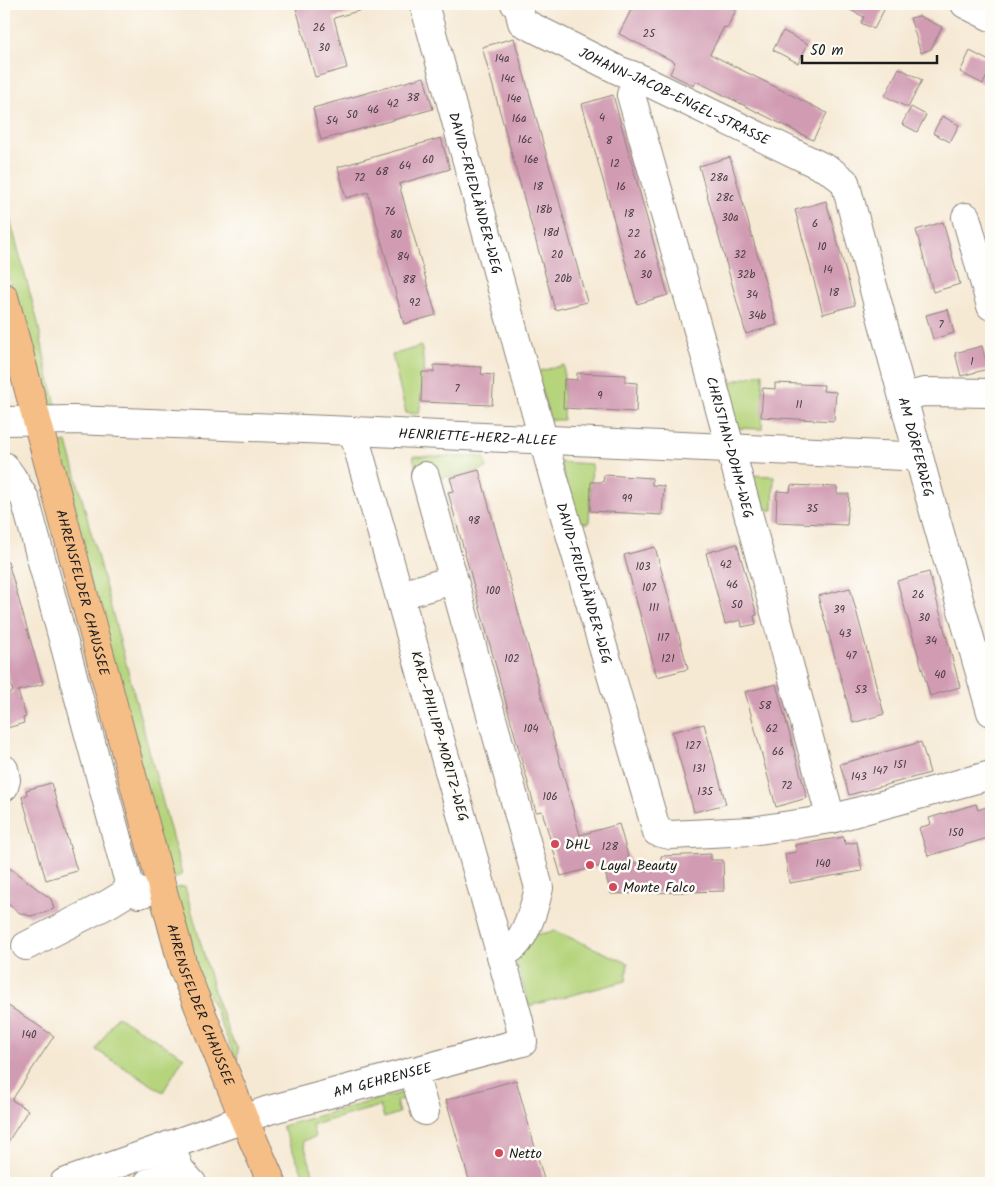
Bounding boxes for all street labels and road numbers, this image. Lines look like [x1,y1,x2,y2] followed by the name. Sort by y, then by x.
[575,42,774,152] street label: JOHANN-JACOB-ENGEL-STRASSE
[442,110,507,277] street label: DAVID-FRIEDLÄNDER-WEG
[699,374,759,521] street label: CHRISTIAN-DOHM-WEG
[891,395,939,500] street label: AM DÖRFERWEG
[398,423,558,452] street label: HENRIETTE-HERZ-ALLEE
[549,500,617,667] street label: DAVID-FRIEDLÄNDER-WEG
[49,507,115,679] street label: AHRENSFELDER CHAUSSEE
[404,648,474,824] street label: KARL-PHILIPP-MORITZ-WEG
[160,922,240,1090] street label: AHRENSFELDER CHAUSSEE
[331,1057,435,1104] street label: AM GEHRENSEE

